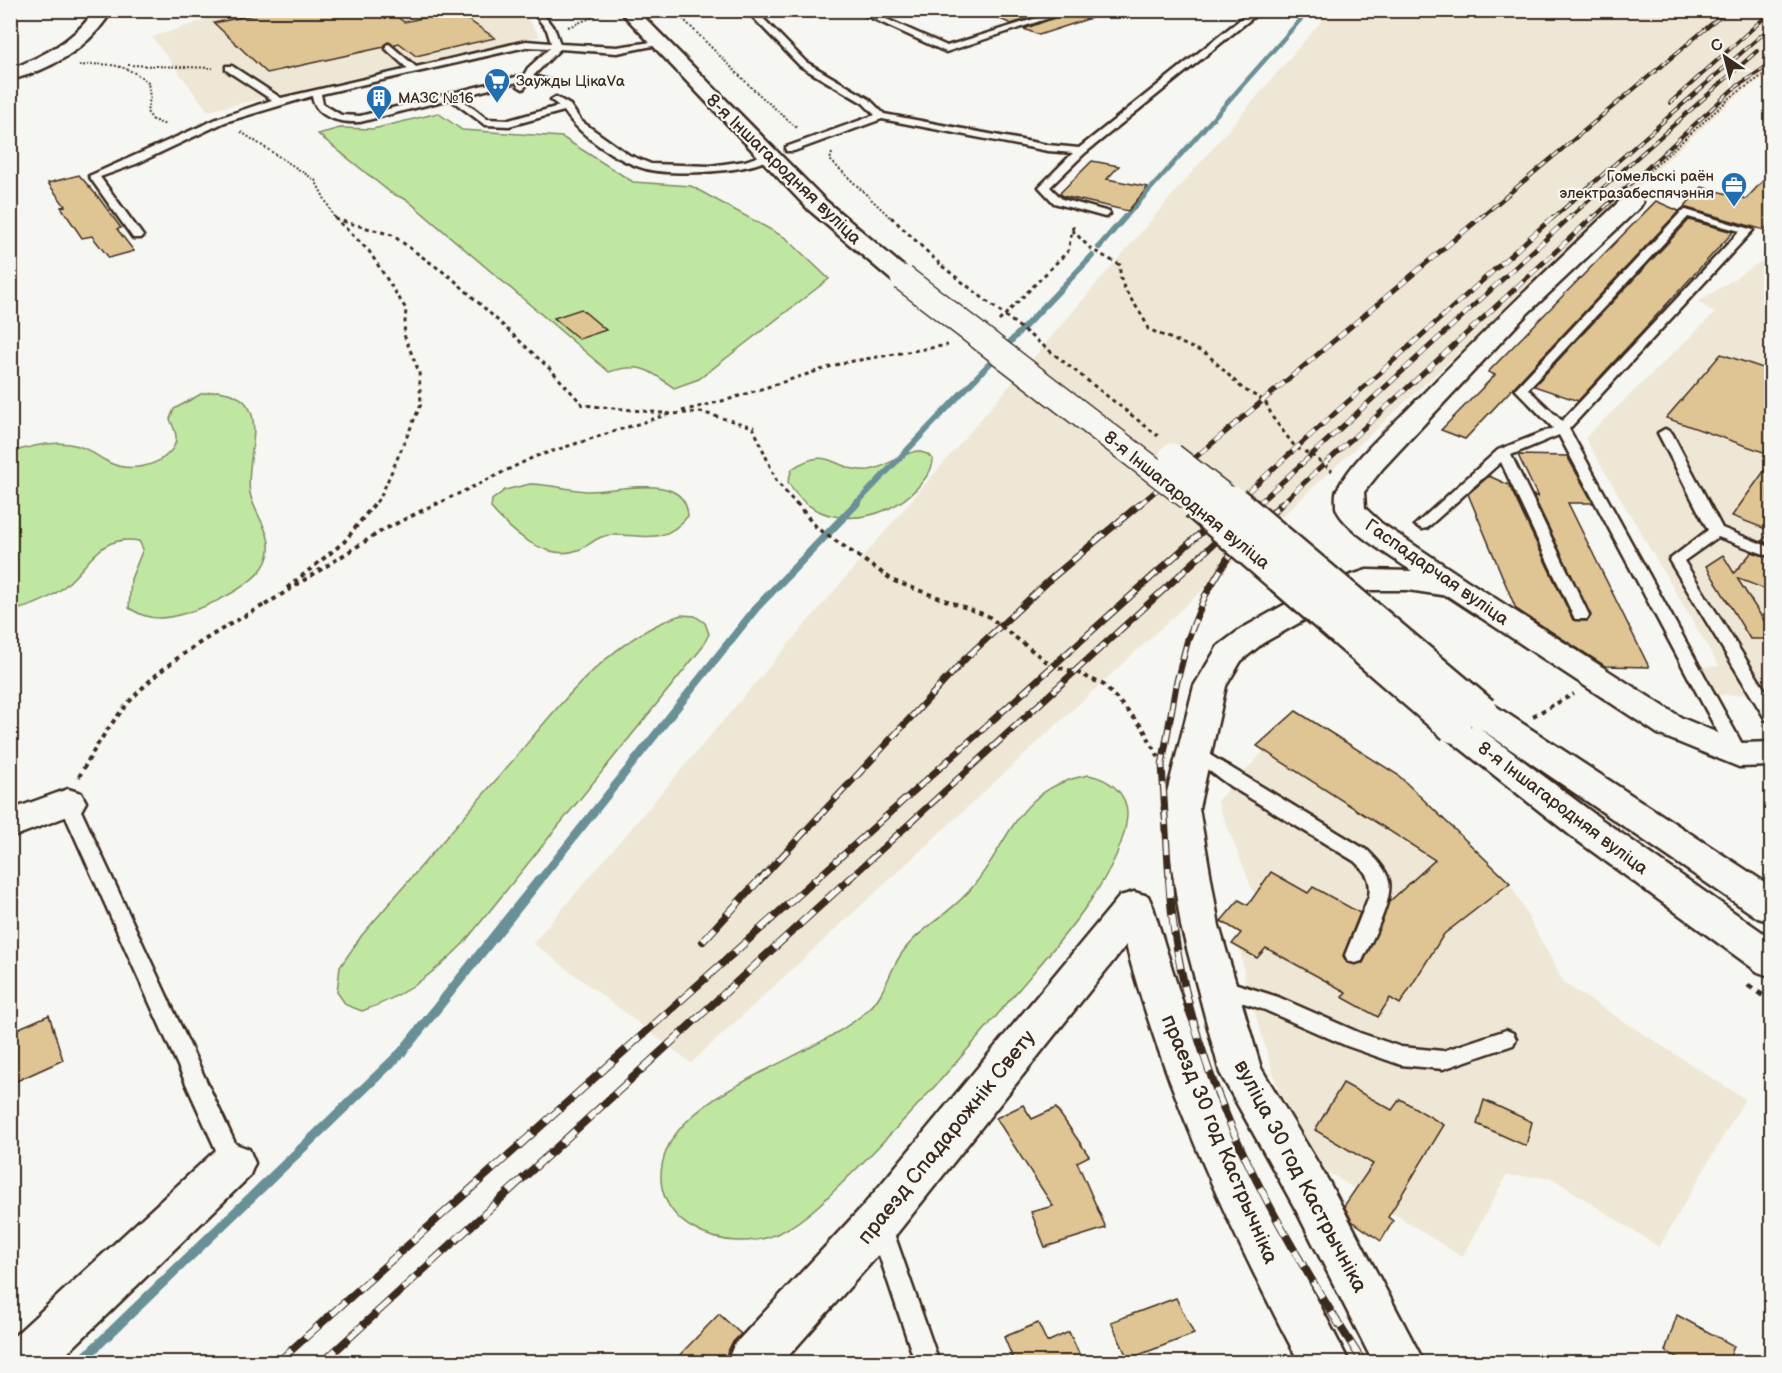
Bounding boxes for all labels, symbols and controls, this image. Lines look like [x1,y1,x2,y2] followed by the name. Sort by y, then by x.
[1695,27,1755,87] north arrow
[1707,35,1727,57] text: С
[482,66,512,104] supermarket icon: Заужды ЦікаVа
[516,72,625,91] place label: Заужды ЦікаVа
[364,83,394,121] building icon: МАЗС №16
[398,89,474,108] place label: МАЗС №16
[702,90,866,249] street label: 8-я Іншагародняя вуліца
[1559,167,1714,203] place label: Гомельскі раён электразабеспячэння
[1719,170,1749,208] office icon: Гомельскі раён электразабеспячэння
[1099,427,1274,574] street label: 8-я Іншагародняя вуліца
[1361,515,1513,630] street label: Гаспадарчая вуліца
[1473,738,1652,879] street label: 8-я Іншагародняя вуліца
[1156,1011,1284,1268] street label: праезд 30 год Кастрычніка
[852,1025,1041,1249] street label: праезд Спадарожнік Свету
[1229,1056,1373,1297] street label: вуліца 30 год Кастрычніка

